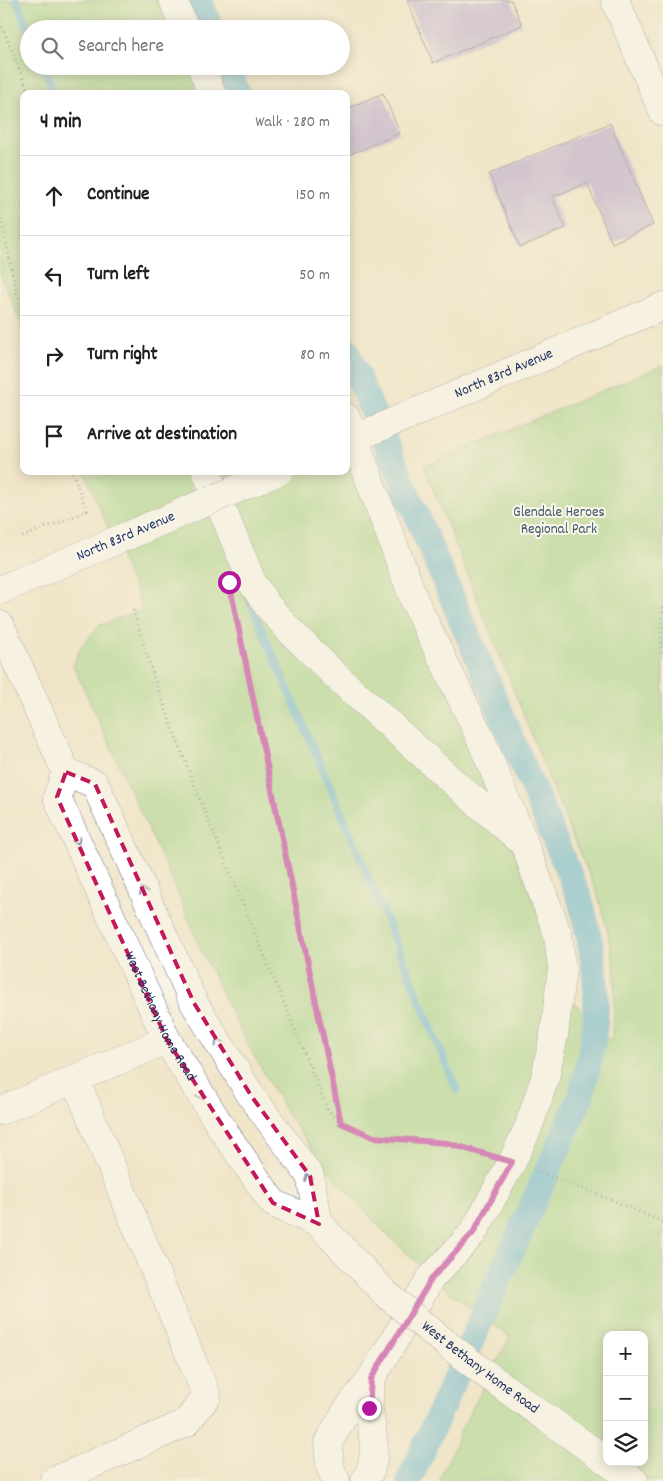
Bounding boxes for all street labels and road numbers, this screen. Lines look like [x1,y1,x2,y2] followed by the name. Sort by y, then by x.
[451,343,557,405] street label: North 83rd Avenue
[73,506,179,568] street label: North 83rd Avenue
[117,948,201,1086] street label: West Bethany Home Road
[416,1316,543,1420] street label: West Bethany Home Road

